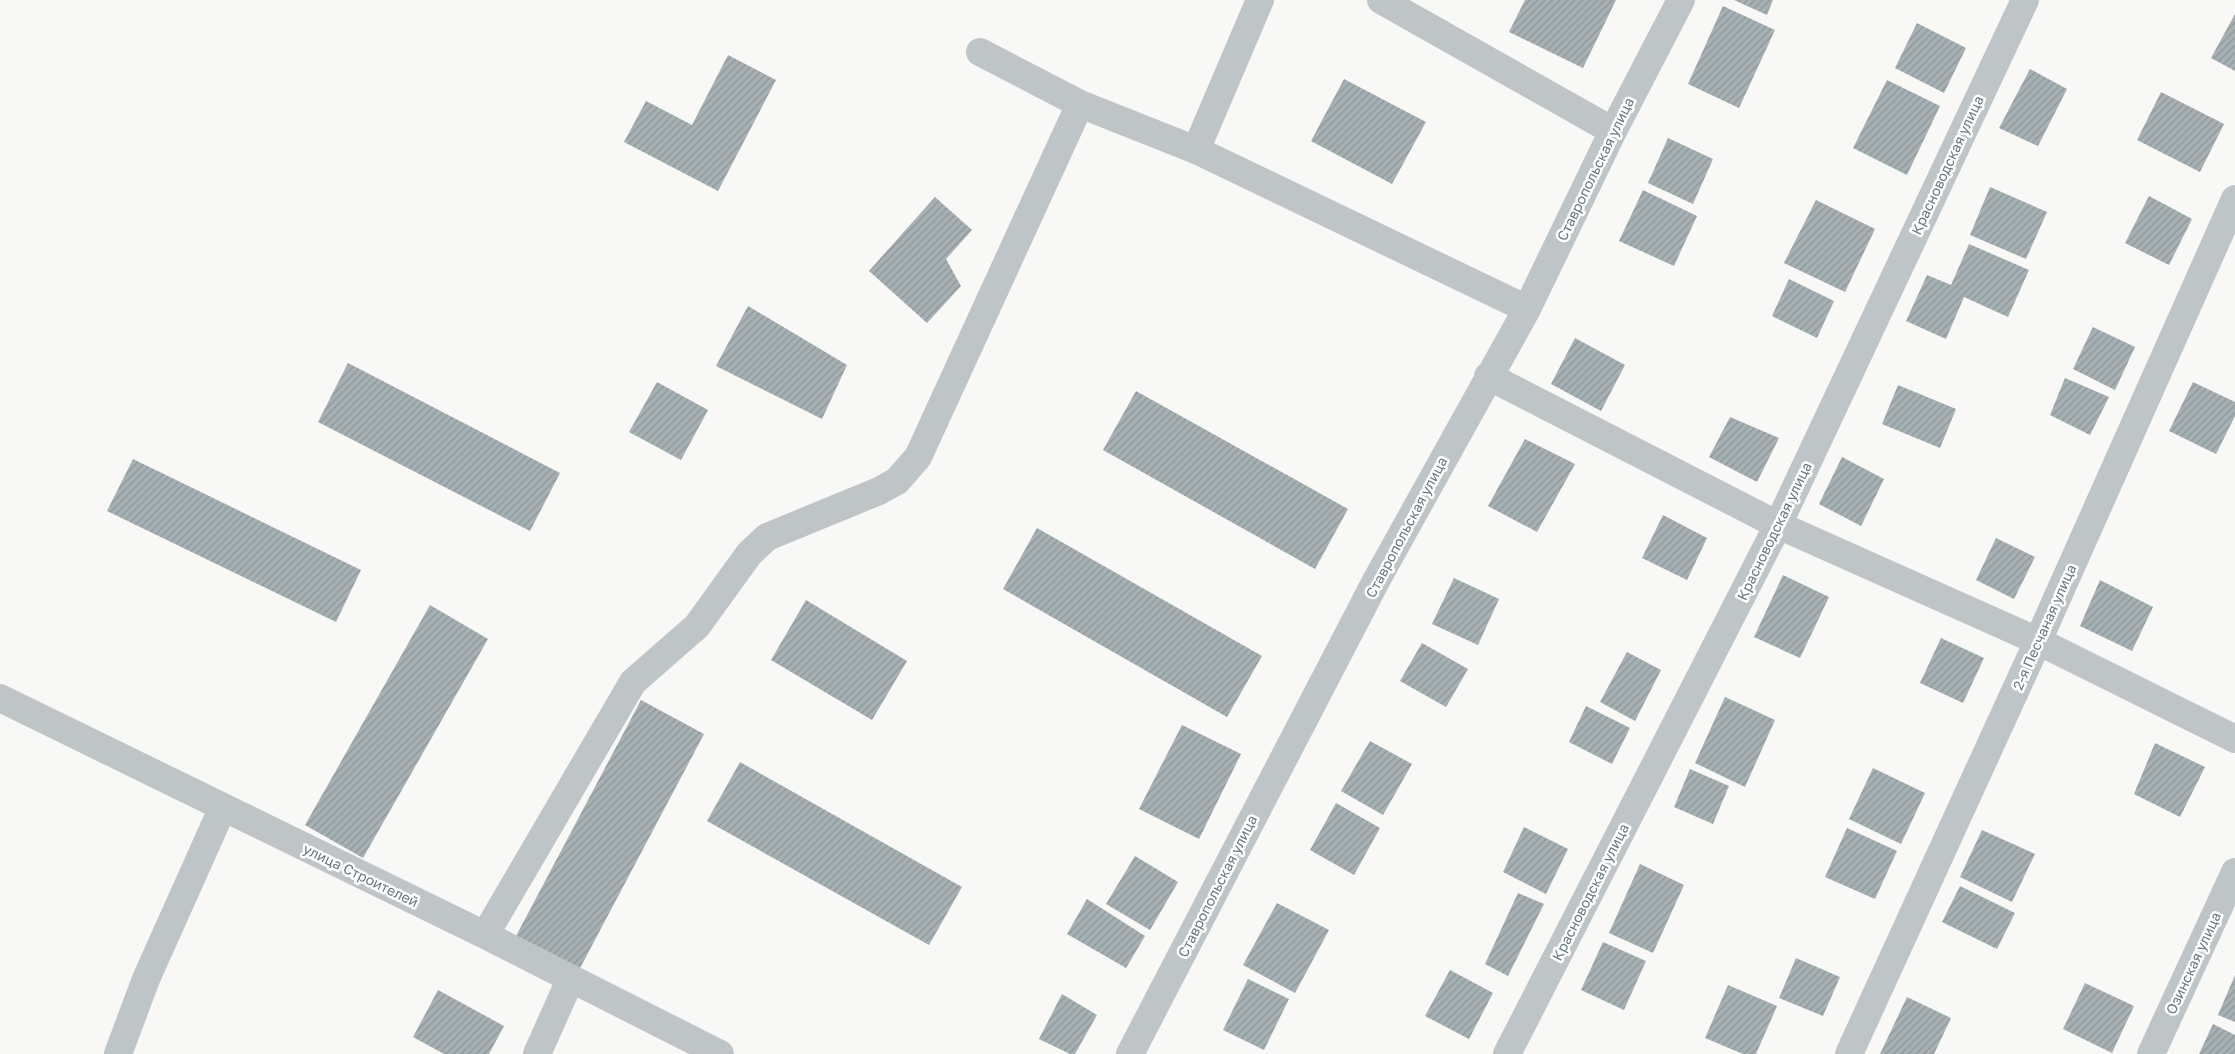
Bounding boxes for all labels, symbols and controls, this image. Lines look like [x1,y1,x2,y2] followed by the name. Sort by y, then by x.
[1907,93,1987,237] street label: Красноводская улица
[1553,95,1637,243] street label: Ставропольская улица
[1362,454,1450,600] street label: Ставропольская улица
[1733,459,1815,603] street label: Красноводская улица
[2009,562,2079,692] street label: 2-я Песчаная улица
[1174,812,1260,960] street label: Ставропольская улица
[1548,821,1632,963] street label: Красноводская улица
[301,840,421,910] street label: улица Строителей
[2162,909,2224,1017] street label: Озинская улица

